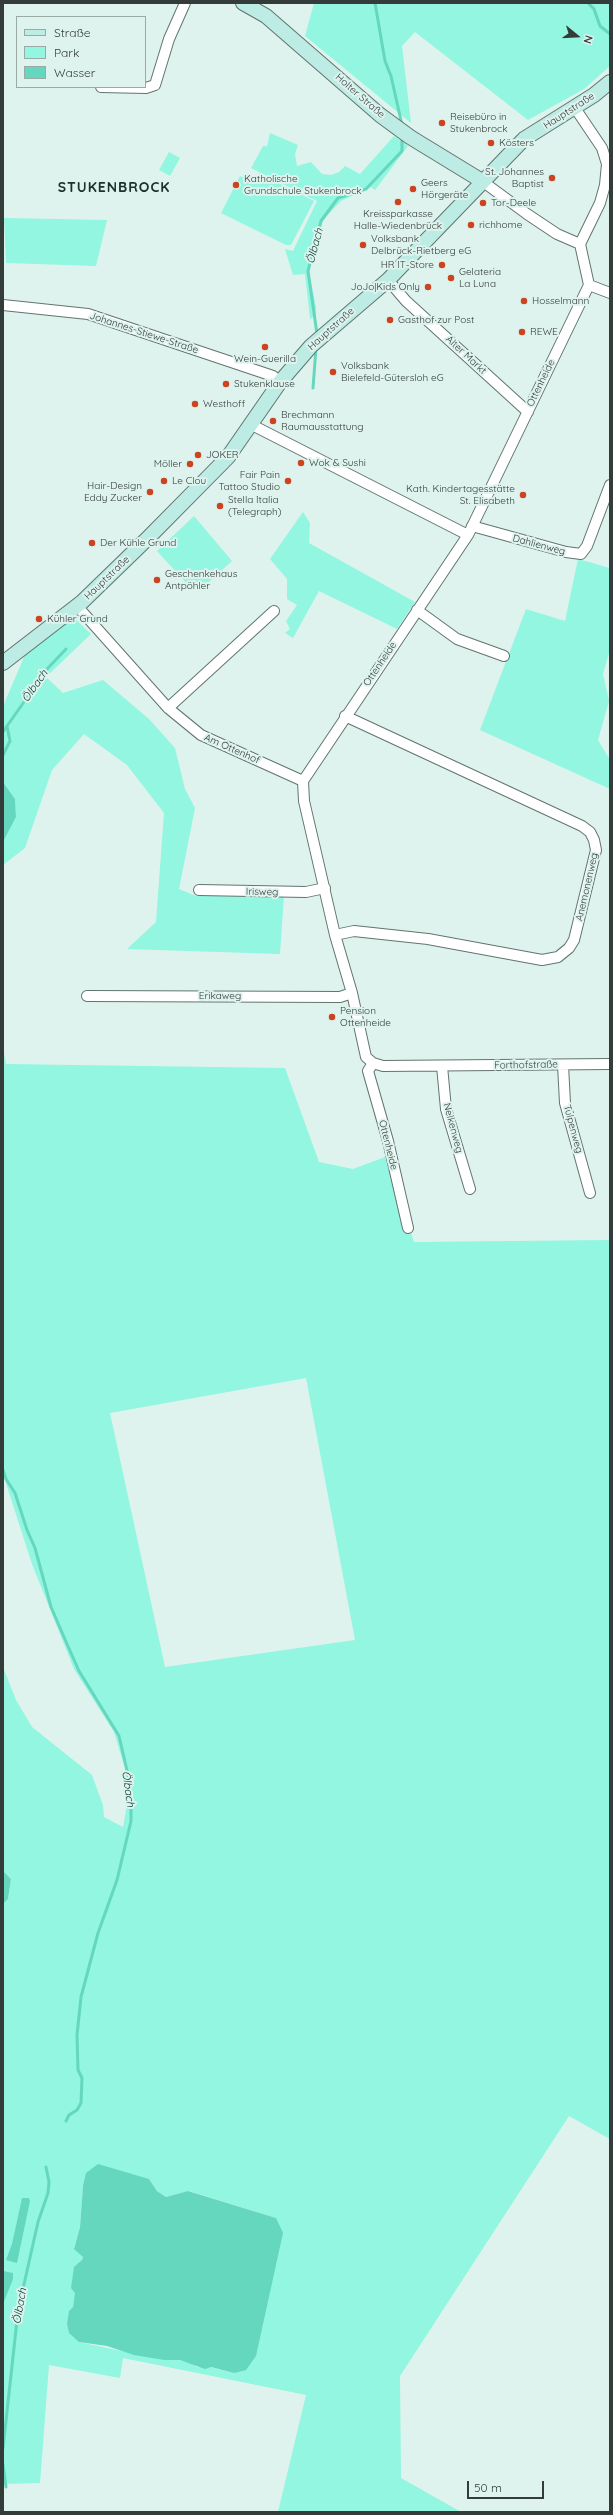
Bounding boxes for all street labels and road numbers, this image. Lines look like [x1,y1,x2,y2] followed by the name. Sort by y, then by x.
[333,71,387,121] street label: Holter Straße
[541,90,597,132] street label: Hauptstraße
[305,305,357,353] street label: Hauptstraße
[88,310,200,356] street label: Johannes-Stiewe-Straße
[443,333,489,377] street label: Alter Markt
[524,357,558,409] street label: Ottenheide
[511,532,567,558] street label: Dahlienweg
[82,554,132,602] street label: Hauptstraße
[361,640,399,688] street label: Ottenheide
[202,731,262,767] street label: Am Ottenhof
[573,852,601,922] street label: Anemonenweg
[246,886,278,898] street label: Irisweg
[199,990,241,1002] street label: Erikaweg
[494,1058,558,1072] street label: Forthofstraße
[441,1102,465,1154] street label: Nelkenweg
[561,1103,585,1155] street label: Tulpenweg
[376,1119,400,1171] street label: Ottenheide

